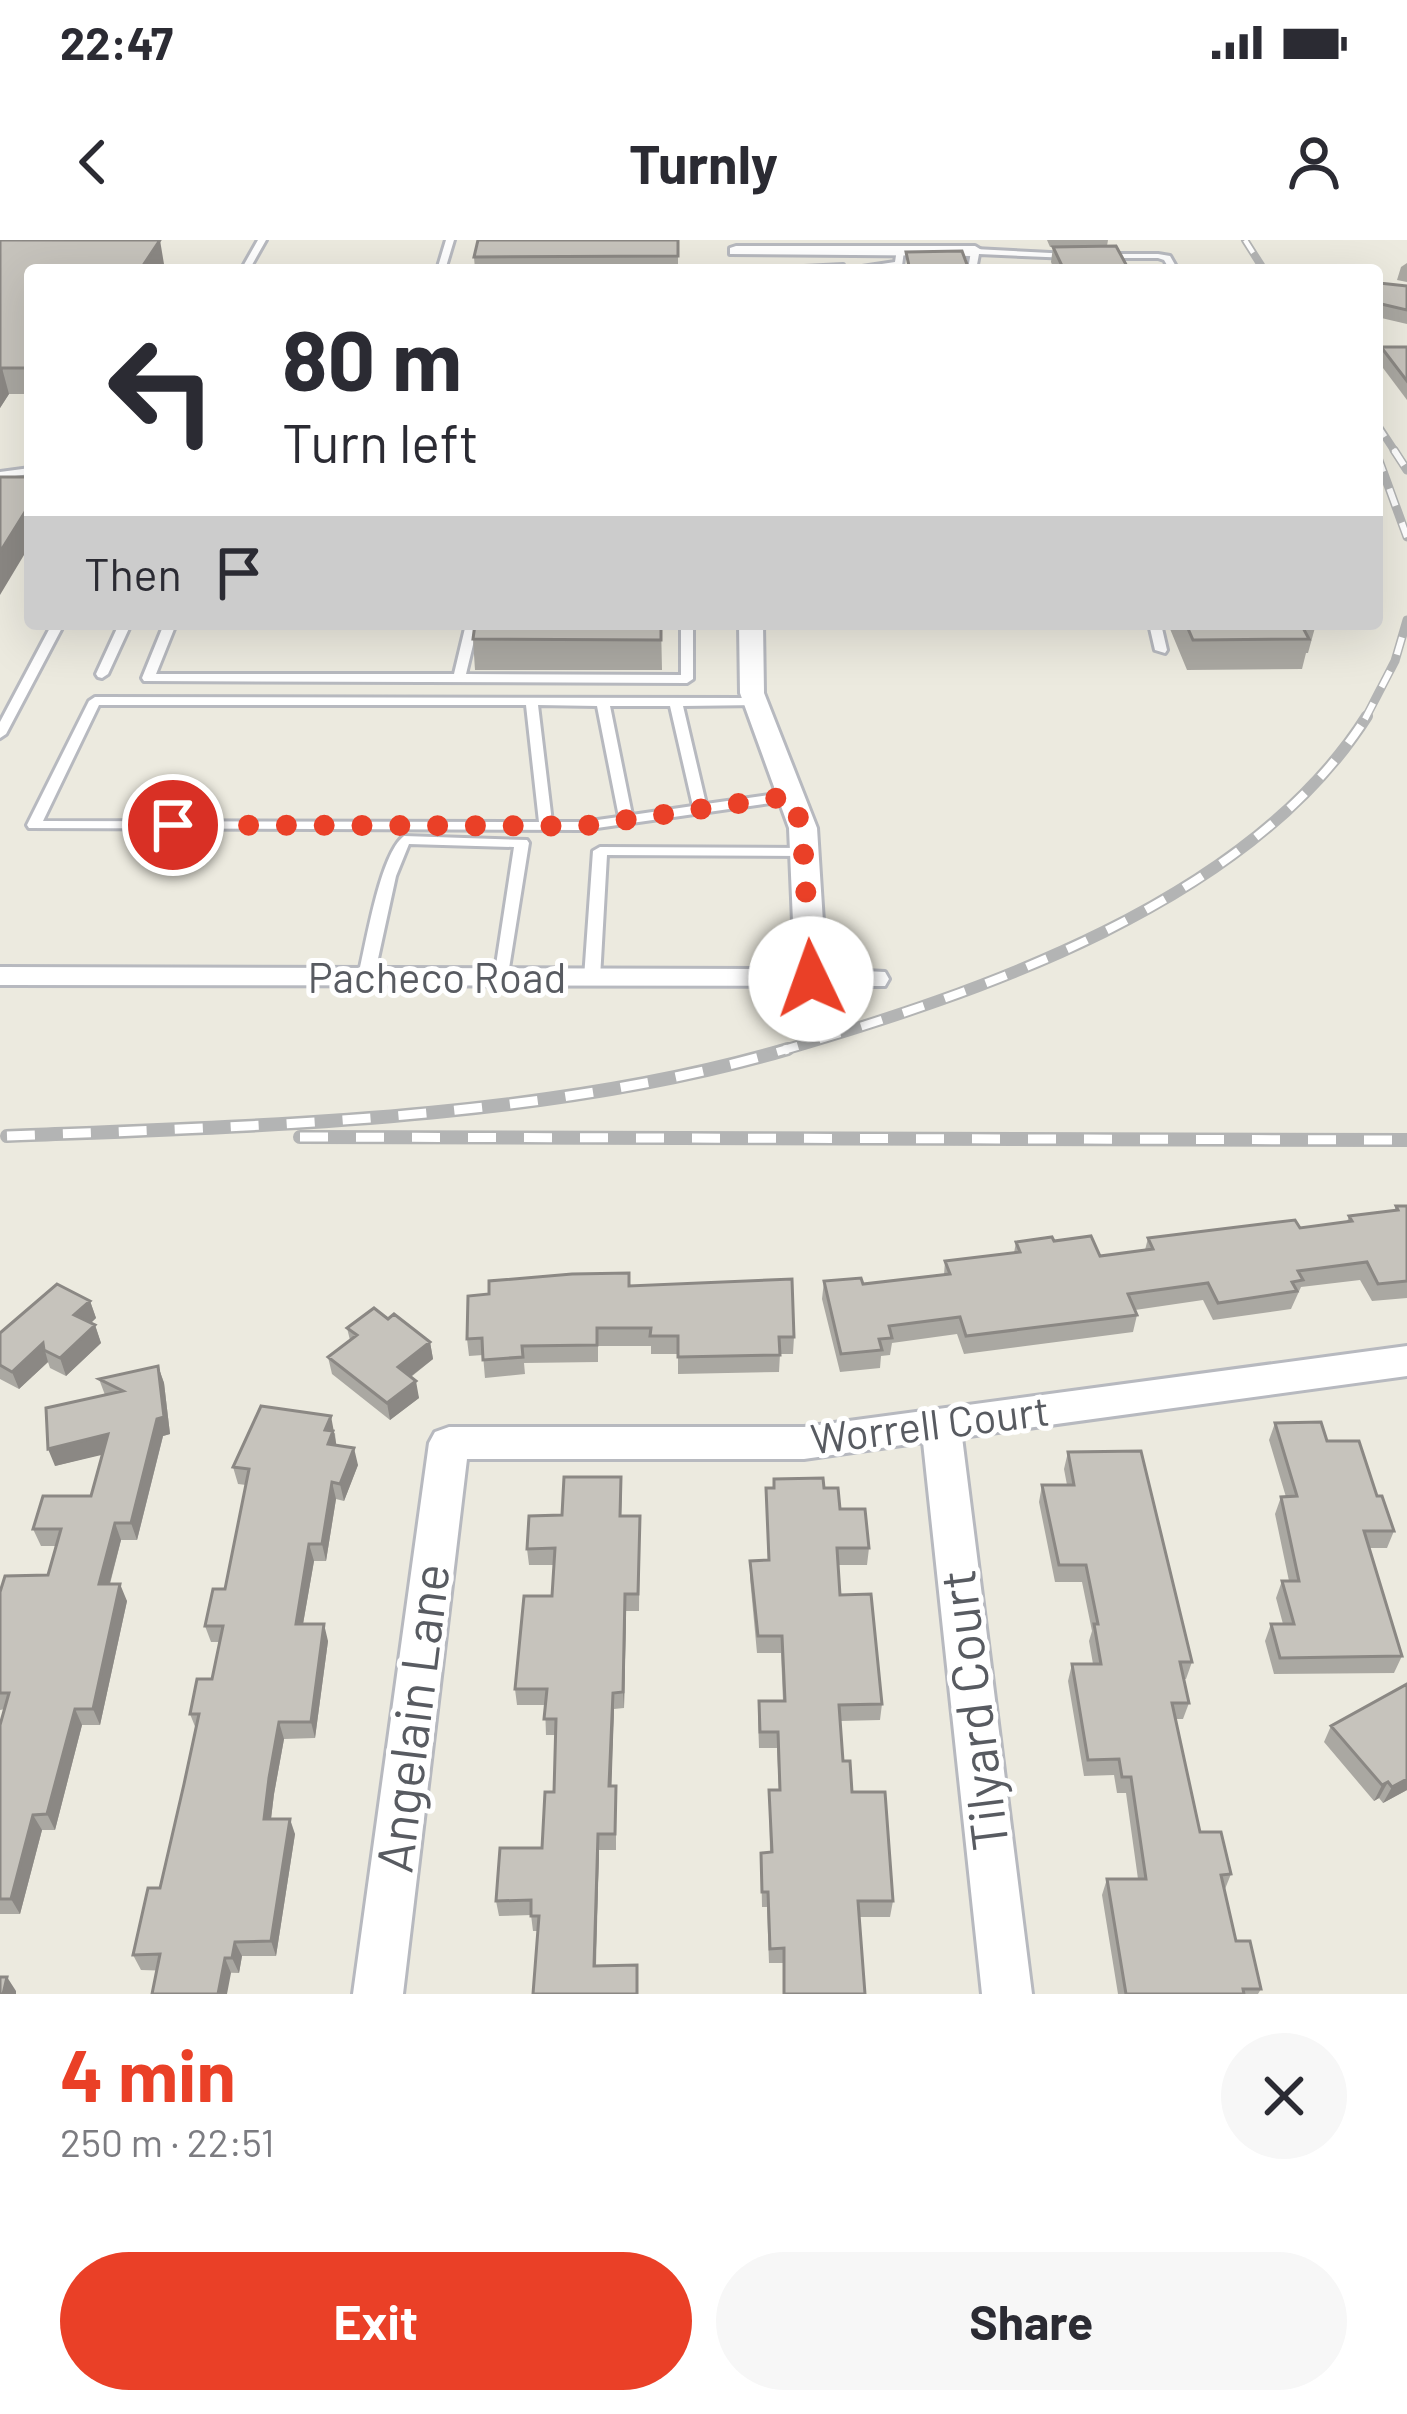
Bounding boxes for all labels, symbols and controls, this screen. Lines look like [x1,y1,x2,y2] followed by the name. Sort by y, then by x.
[60,15,173,69] text: 22:47
[60,129,126,195] icon: back
[1281,129,1347,195] icon: person
[629,130,778,195] text: Turnly
[282,307,462,408] text: 80 m
[84,312,240,468] icon: left
[282,409,479,474] text: Turn left
[206,540,272,606] icon: arrive
[84,546,182,600] text: Then
[122,774,224,876] pin
[140,792,206,858] icon: arrive
[748,916,874,1042] position arrow
[308,951,566,1001] street label: Pacheco Road
[808,1384,1052,1462] street label: Worrell Court
[361,1560,460,1876] street label: Angelain Lane
[924,1566,1019,1854] street label: Tilyard Court
[60,2030,236,2116] text: 4 min
[1221,2033,1347,2159] button: close
[60,2118,274,2165] text: 250 m · 22:51
[60,2252,692,2390] button: Exit
[716,2252,1347,2390] button: Share

